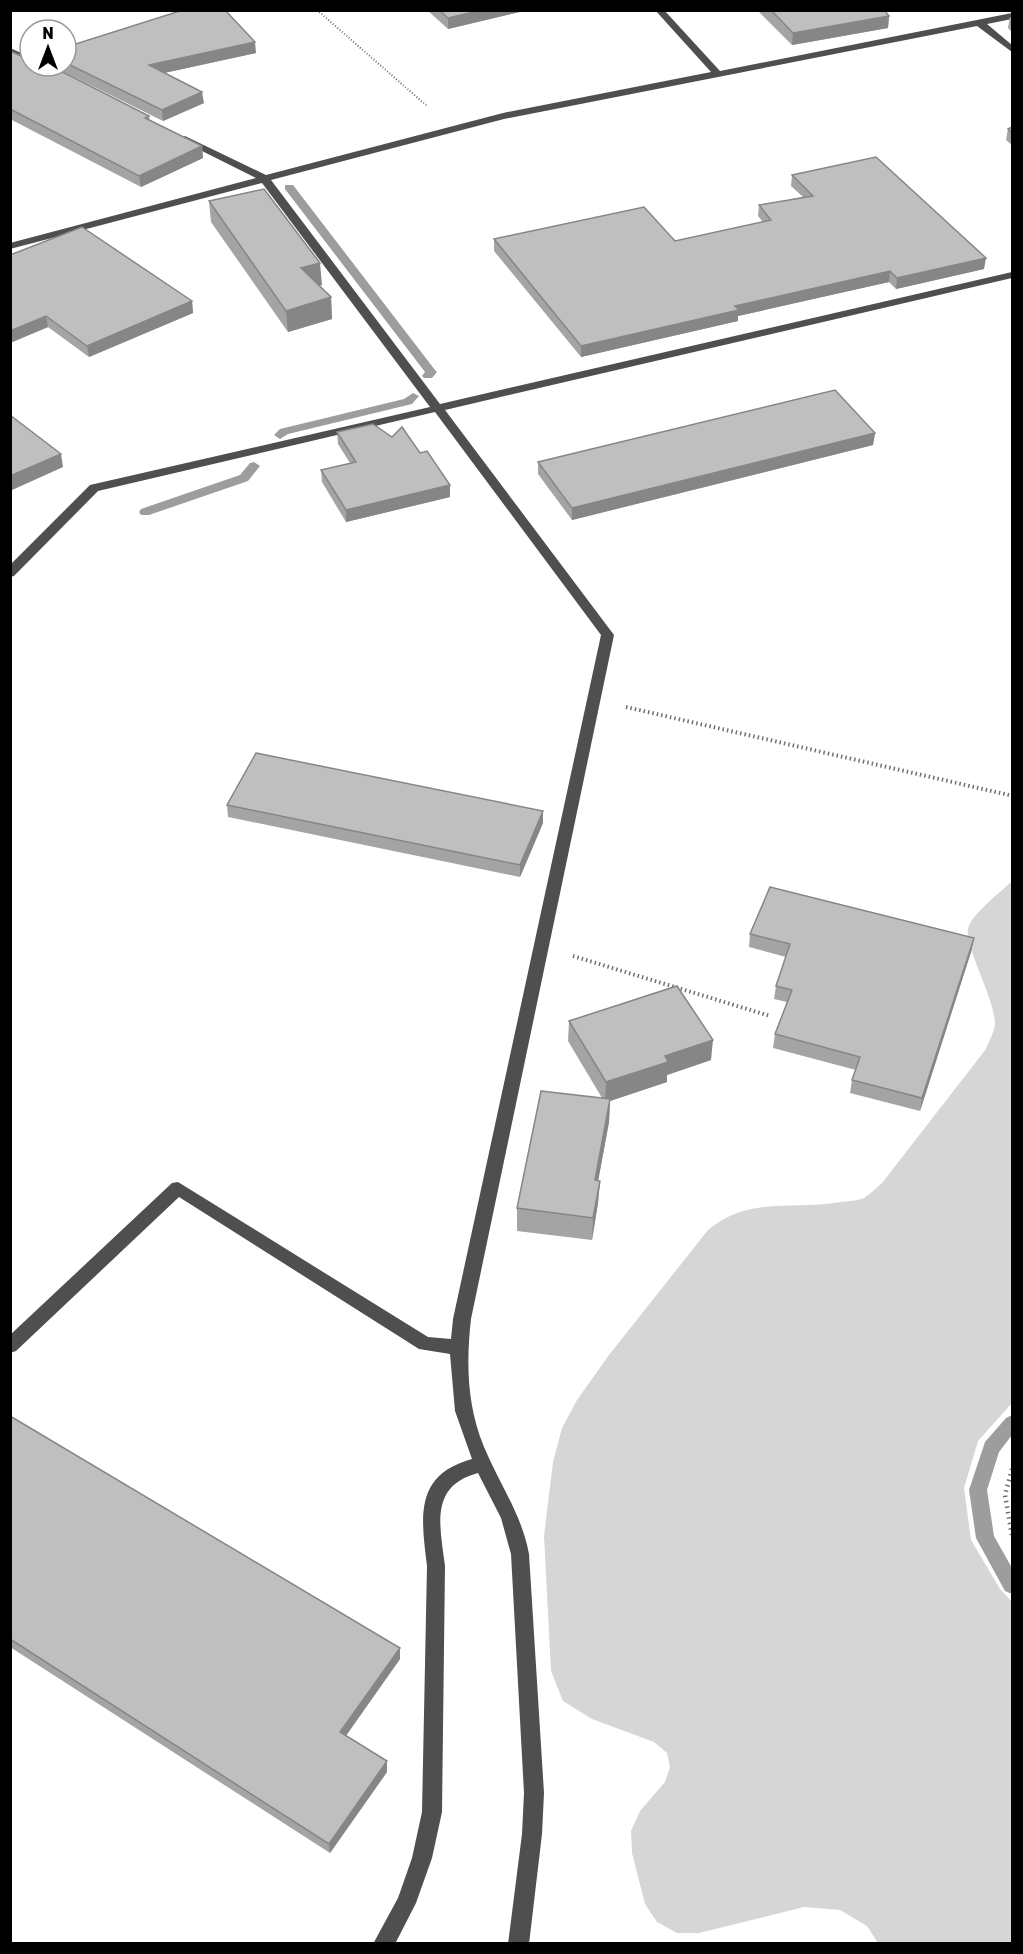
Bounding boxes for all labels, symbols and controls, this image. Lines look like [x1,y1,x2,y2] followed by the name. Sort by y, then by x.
[18,18,78,78] north arrow
[42,24,54,43] text: N

